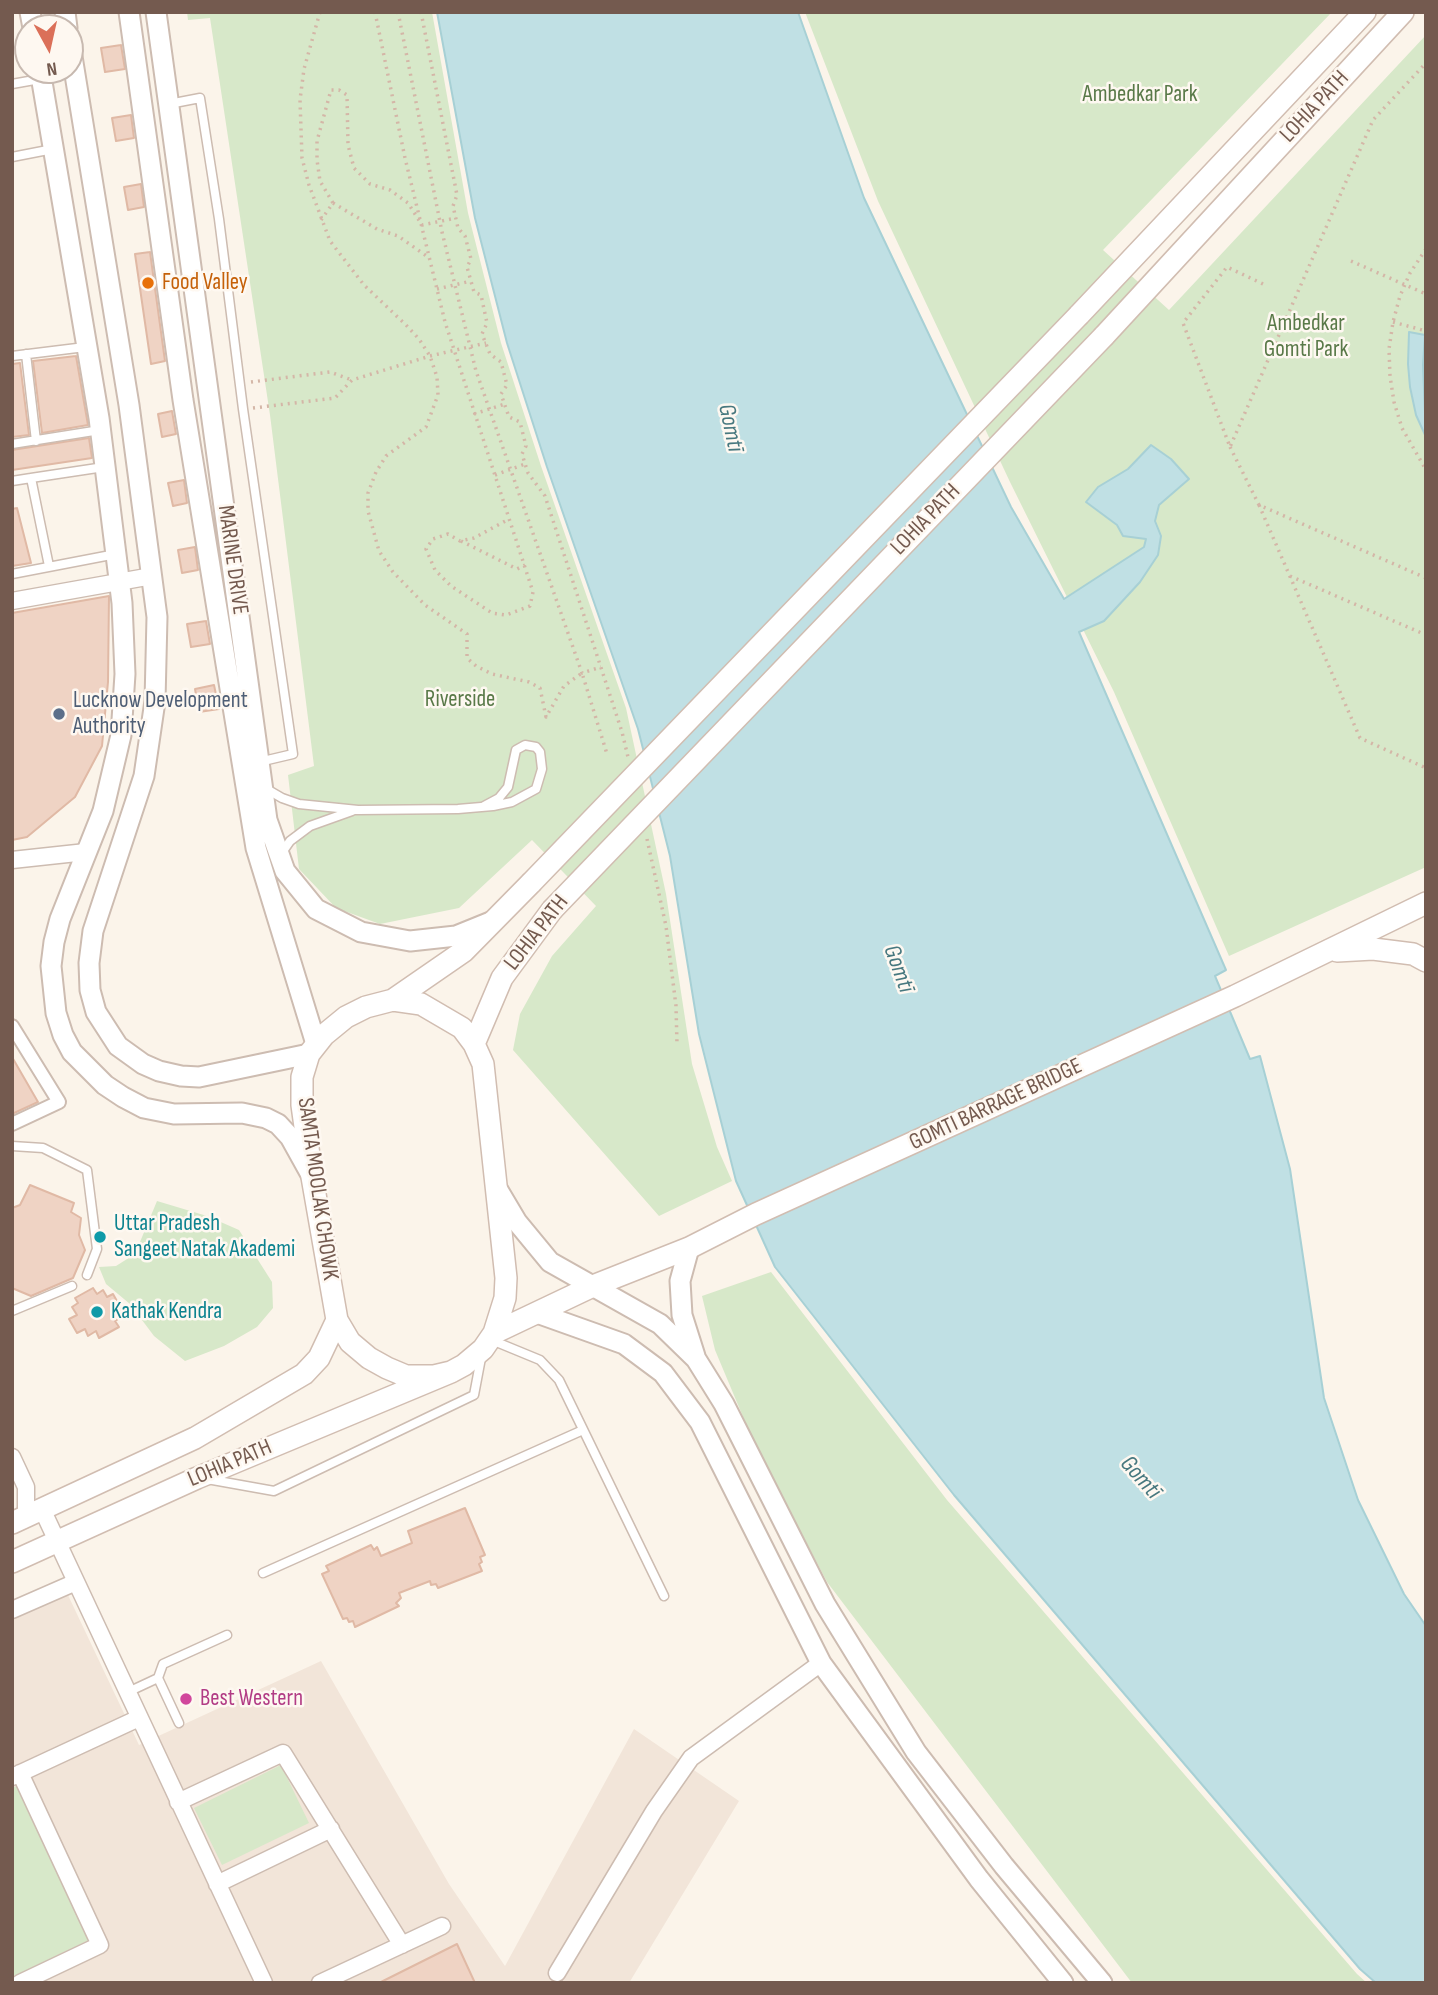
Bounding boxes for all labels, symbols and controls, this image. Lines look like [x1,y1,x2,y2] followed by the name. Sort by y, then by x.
[14,14,84,84] north arrow
[45,56,58,80] text: N
[1275,65,1355,149] street label: LOHIA PATH
[1083,81,1197,109] park label: Ambedkar Park
[162,269,248,297] place label: Food Valley
[140,275,156,291] marker: Food Valley
[1264,310,1348,364] park label: Ambedkar Gomti Park
[711,401,749,455] water label: Gomtī
[885,479,967,561] street label: LOHIA PATH
[211,504,253,616] street label: MARINE DRIVE
[425,686,495,714] park label: Riverside
[73,687,248,741] place label: Lucknow Development Authority
[51,706,67,722] marker: Lucknow Development Authority
[499,890,575,976] street label: LOHIA PATH
[876,941,920,997] water label: Gomtī
[905,1053,1087,1157] street label: GOMTI BARRAGE BRIDGE
[291,1096,343,1282] street label: SAMTA MOOLAK CHOWK
[114,1210,295,1264] place label: Uttar Pradesh Sangeet Natak Akademi
[92,1229,108,1245] marker: Uttar Pradesh Sangeet Natak Akademi
[111,1298,222,1326] place label: Kathak Kendra
[89,1304,105,1320] marker: Kathak Kendra
[184,1434,276,1494] street label: LOHIA PATH
[1113,1450,1167,1506] water label: Gomtī
[200,1685,303,1713] place label: Best Western
[178,1691,194,1707] marker: Best Western

